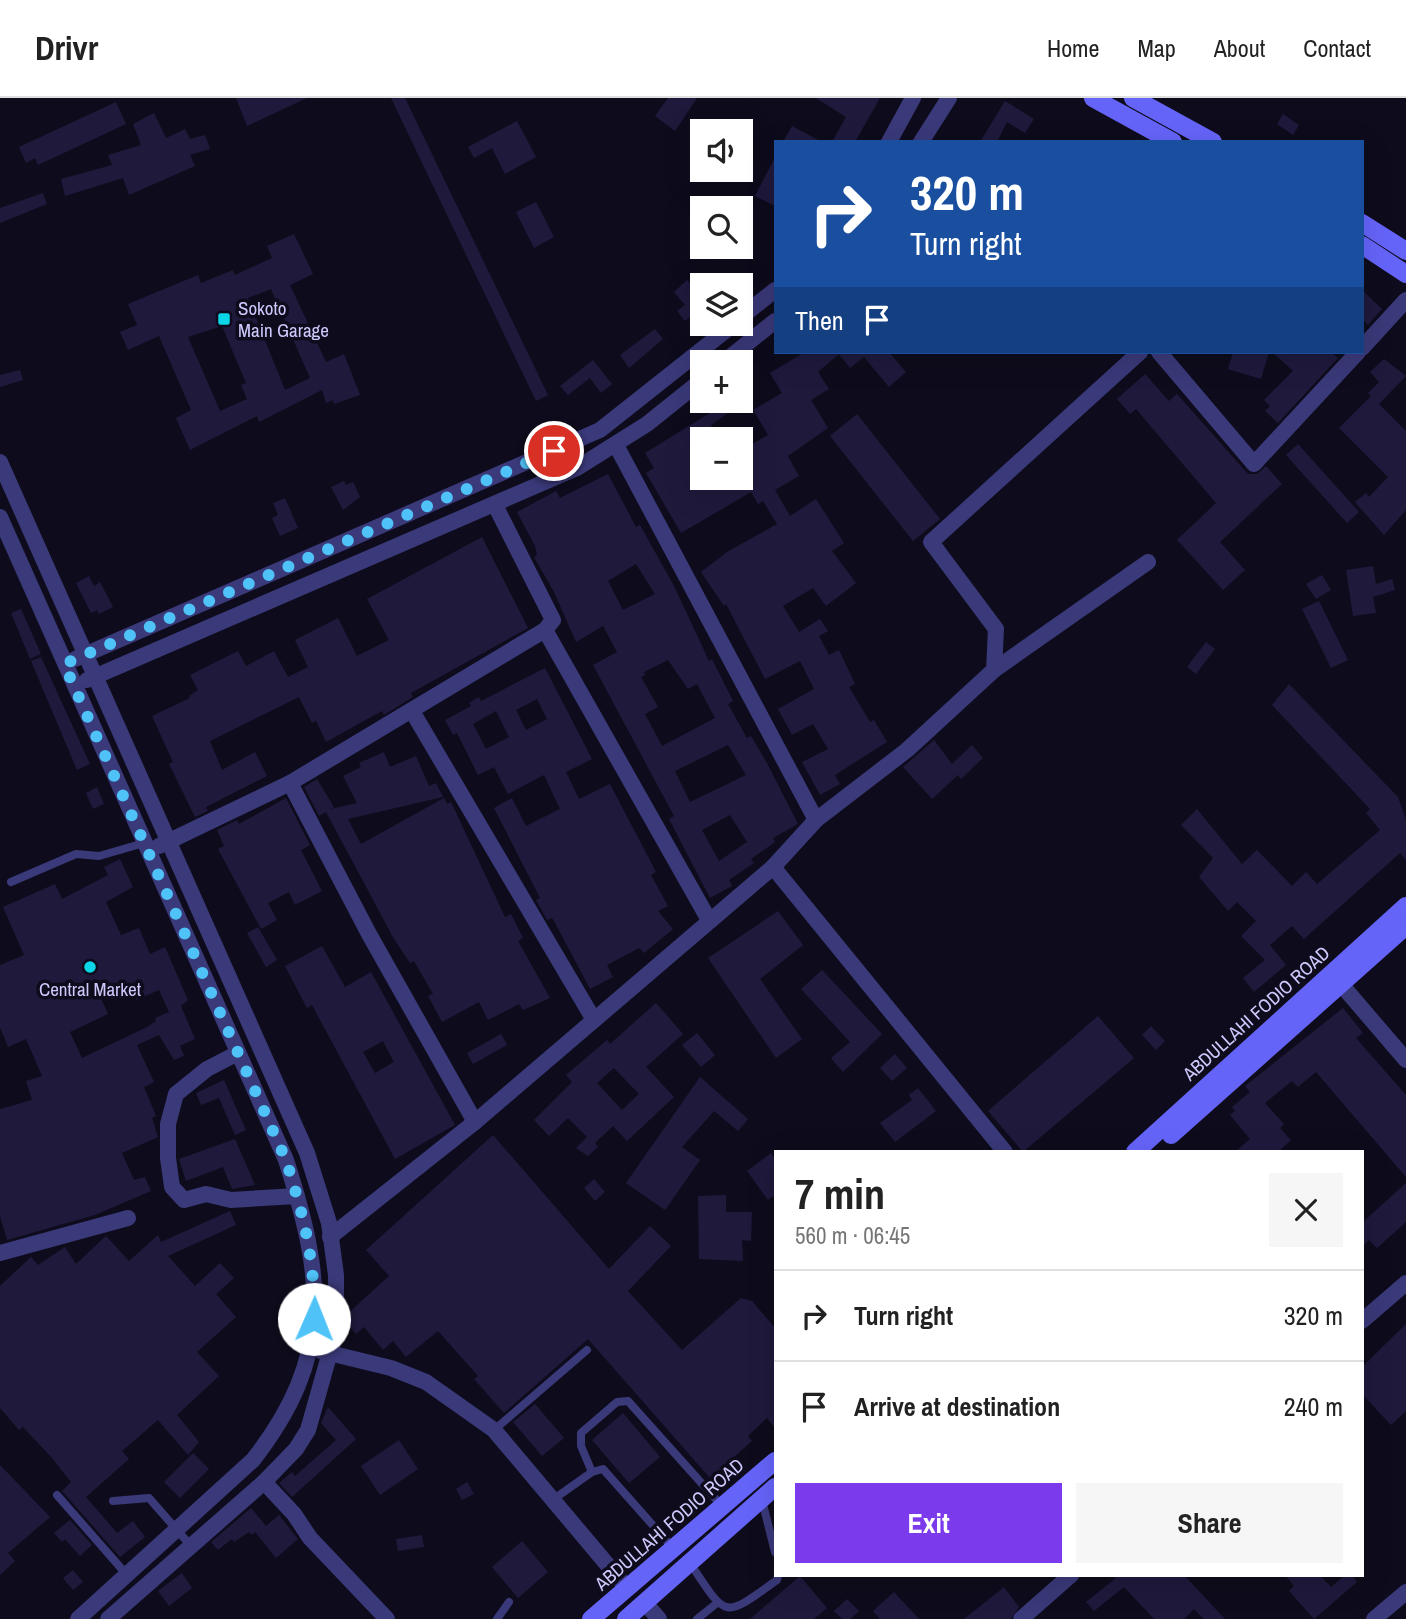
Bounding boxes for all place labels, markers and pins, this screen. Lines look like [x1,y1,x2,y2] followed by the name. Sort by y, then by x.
[238,295,329,343] place label: Sokoto Main Garage
[216,311,232,327] marker: Sokoto Main Garage
[524,421,584,481] pin
[82,959,98,975] marker: Central Market
[39,976,142,1002] place label: Central Market

